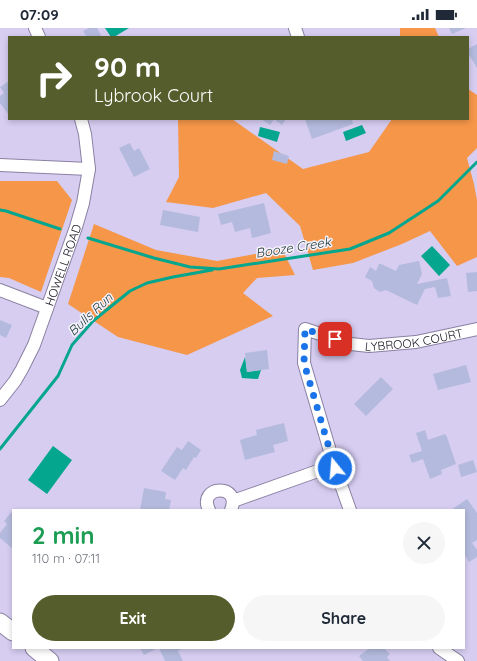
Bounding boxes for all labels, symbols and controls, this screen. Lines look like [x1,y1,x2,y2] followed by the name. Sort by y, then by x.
[20,5,59,24] text: 07:09
[94,49,161,84] text: 90 m
[28,52,80,104] icon: right
[94,84,213,107] text: Lybrook Court
[41,222,84,308] street label: HOWELL ROAD
[254,233,333,261] water label: Booze Creek
[64,289,116,339] water label: Bulls Run
[318,322,352,356] pin
[364,325,464,354] street label: LYBROOK COURT
[324,328,346,350] icon: arrive
[314,447,356,489] position arrow
[32,520,94,550] text: 2 min
[403,522,445,564] button: close
[32,550,100,566] text: 110 m · 07:11
[32,595,235,641] button: Exit
[243,595,445,641] button: Share

